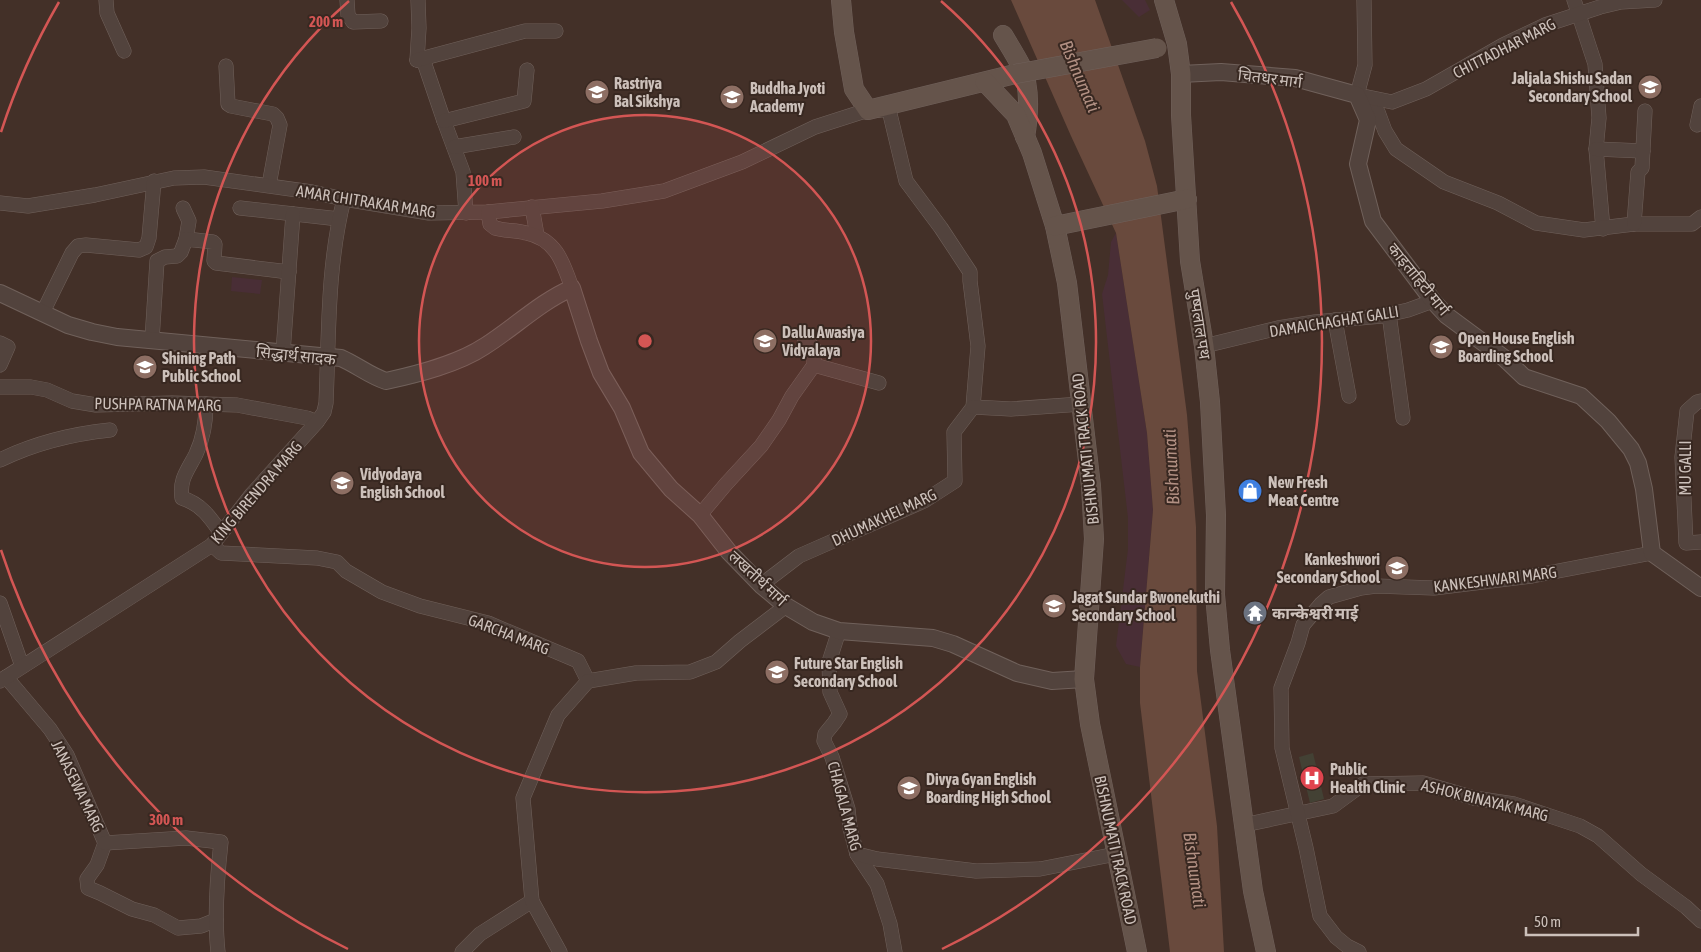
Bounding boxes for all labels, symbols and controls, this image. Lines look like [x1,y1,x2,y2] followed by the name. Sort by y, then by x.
[309,13,343,30] text: 200 m
[1450,14,1558,82] street label: CHITTADHAR MARG
[1056,37,1104,115] water label: Bishnumati
[1237,65,1304,91] street label: चितधर मार्ग
[1511,69,1633,105] place label: Jaljala Shishu Sadan Secondary School
[614,74,680,110] place label: Rastriya Bal Sikshya
[1637,74,1663,100] school or university icon: Jaljala Shishu Sadan Secondary School
[584,79,610,105] school or university icon: Rastriya Bal Sikshya
[749,79,826,115] place label: Buddha Jyoti Academy
[719,84,745,110] school or university icon: Buddha Jyoti Academy
[468,172,502,189] text: 100 m
[295,181,437,221] street label: AMAR CHITRAKAR MARG
[1385,239,1454,319] street label: काइताहिटी मार्ग
[1184,288,1215,361] street label: पुष्पलाल पथ
[1268,302,1400,340] street label: DAMAICHAGHAT GALLI
[781,323,865,359] place label: Dallu Awasiya Vidyalaya
[752,328,778,354] school or university icon: Dallu Awasiya Vidyalaya
[1458,329,1575,365] place label: Open House English Boarding School
[636,332,654,350] centre of rings
[1428,334,1454,360] school or university icon: Open House English Boarding School
[255,342,337,368] street label: सिद्धार्थ सादक
[162,349,242,385] place label: Shining Path Public School
[132,354,158,380] school or university icon: Shining Path Public School
[1068,373,1102,525] street label: BISHNUMATI TRACK ROAD
[94,394,222,414] street label: PUSHPA RATNA MARG
[1159,429,1183,505] water label: Bishnumati
[207,437,305,547] street label: KING BIRENDRA MARG
[1676,440,1694,496] street label: MU GALLI
[359,465,445,501] place label: Vidyodaya English School
[329,470,355,496] school or university icon: Vidyodaya English School
[1268,473,1339,509] place label: New Fresh Meat Centre
[1237,478,1263,504] shop icon: New Fresh Meat Centre
[829,485,939,549] street label: DHUMAKHEL MARG
[725,547,791,610] street label: लखतीर्थ मार्ग
[1277,550,1381,586] place label: Kankeshwori Secondary School
[1384,555,1410,581] school or university icon: Kankeshwori Secondary School
[1432,563,1558,595] street label: KANKESHWARI MARG
[1071,588,1220,624] place label: Jagat Sundar Bwonekuthi Secondary School
[1041,593,1067,619] school or university icon: Jagat Sundar Bwonekuthi Secondary School
[1242,600,1268,626] temple icon: कान्केश्वरी माई
[1272,604,1359,622] place label: कान्केश्वरी माई
[466,610,552,658] street label: GARCHA MARG
[794,654,903,690] place label: Future Star English Secondary School
[764,659,790,685] school or university icon: Future Star English Secondary School
[48,737,108,835] street label: JANASEWA MARG
[824,759,866,853] street label: CHAGALA MARG
[1330,760,1405,796] place label: Public Health Clinic
[1299,765,1325,791] hospital icon: Public Health Clinic
[926,770,1052,806] place label: Divya Gyan English Boarding High School
[1091,774,1141,926] street label: BISHNUMATI TRACK ROAD
[896,775,922,801] school or university icon: Divya Gyan English Boarding High School
[1420,775,1550,825] street label: ASHOK BINAYAK MARG
[149,811,183,828] text: 300 m
[1179,831,1211,909] water label: Bishnumati
[1526,904,1638,936] scale bar
[1534,913,1561,930] text: 50 m

